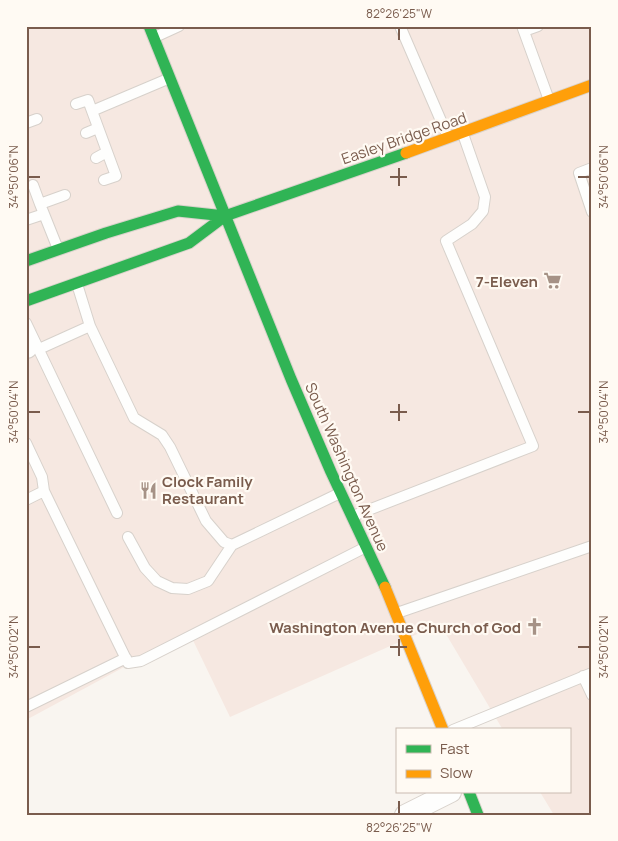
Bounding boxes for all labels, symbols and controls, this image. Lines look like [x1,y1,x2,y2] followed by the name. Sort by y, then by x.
[366,5,433,22] text: 82°26'25"W
[339,107,469,169] street label: Easley Bridge Road
[5,145,22,209] text: 34°50'06"N
[595,145,612,209] text: 34°50'06"N
[476,271,538,292] place label: 7-Eleven
[542,271,562,291] supermarket icon: 7-Eleven
[300,379,394,555] street label: South Washington Avenue
[5,381,22,443] text: 34°50'04"N
[595,381,612,443] text: 34°50'04"N
[162,471,253,509] place label: Clock Family Restaurant
[138,480,158,500] restaurant icon: Clock Family Restaurant
[5,615,22,679] text: 34°50'02"N
[595,615,612,679] text: 34°50'02"N
[269,617,521,638] place label: Washington Avenue Church of God
[525,617,545,637] church icon: Washington Avenue Church of God
[396,728,570,794] legend
[440,738,469,759] text: Fast
[440,762,473,783] text: Slow
[366,819,433,836] text: 82°26'25"W

